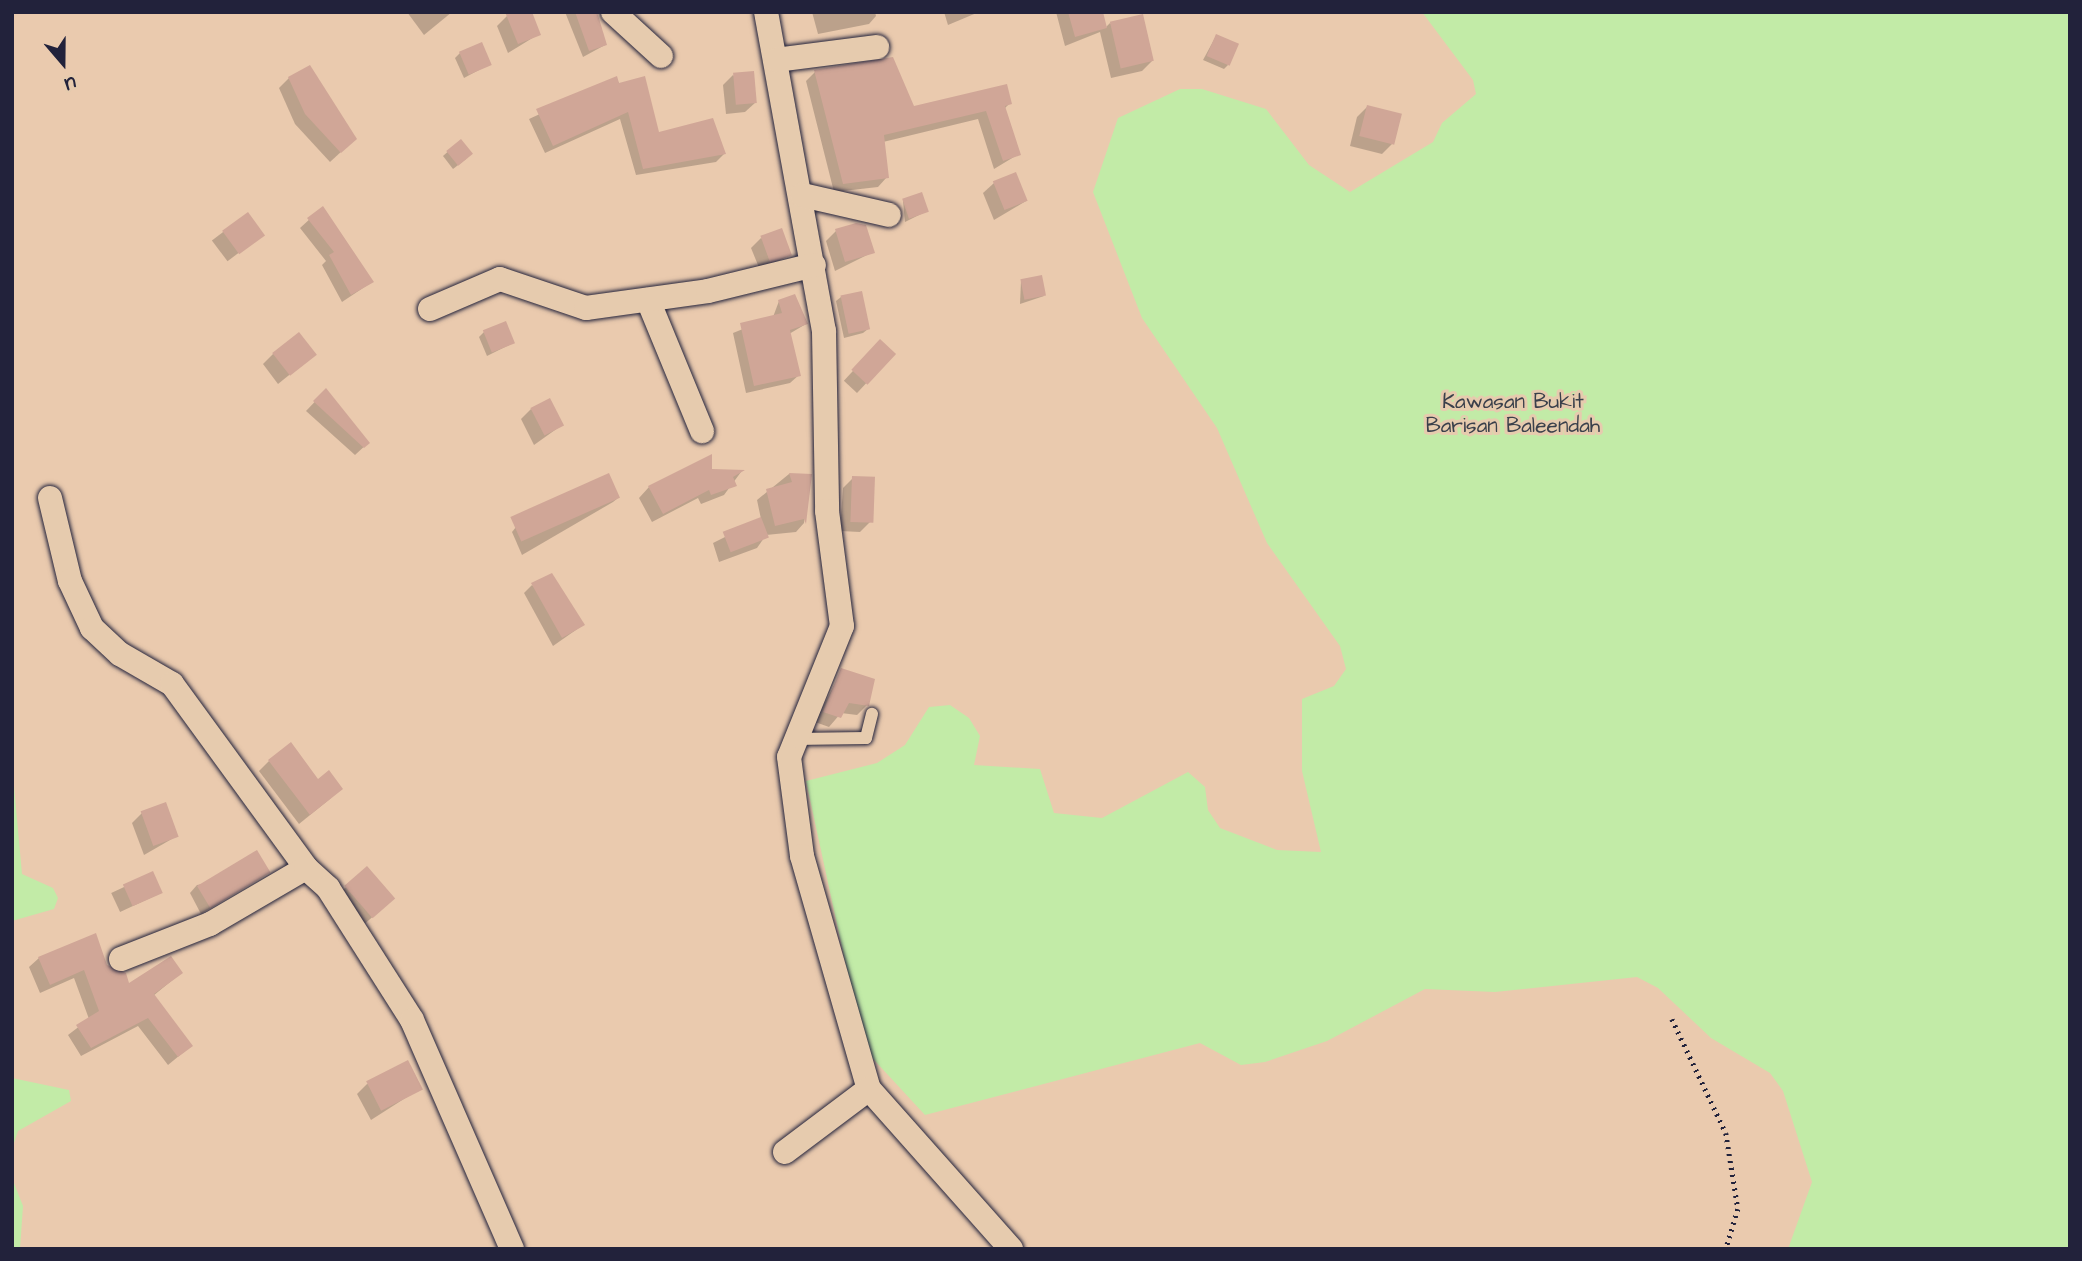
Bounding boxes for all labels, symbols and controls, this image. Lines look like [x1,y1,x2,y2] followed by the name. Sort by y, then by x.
[28,28,98,98] north arrow
[61,69,80,98] text: U
[1426,389,1600,439] park label: Kawasan Bukit Barisan Baleendah

